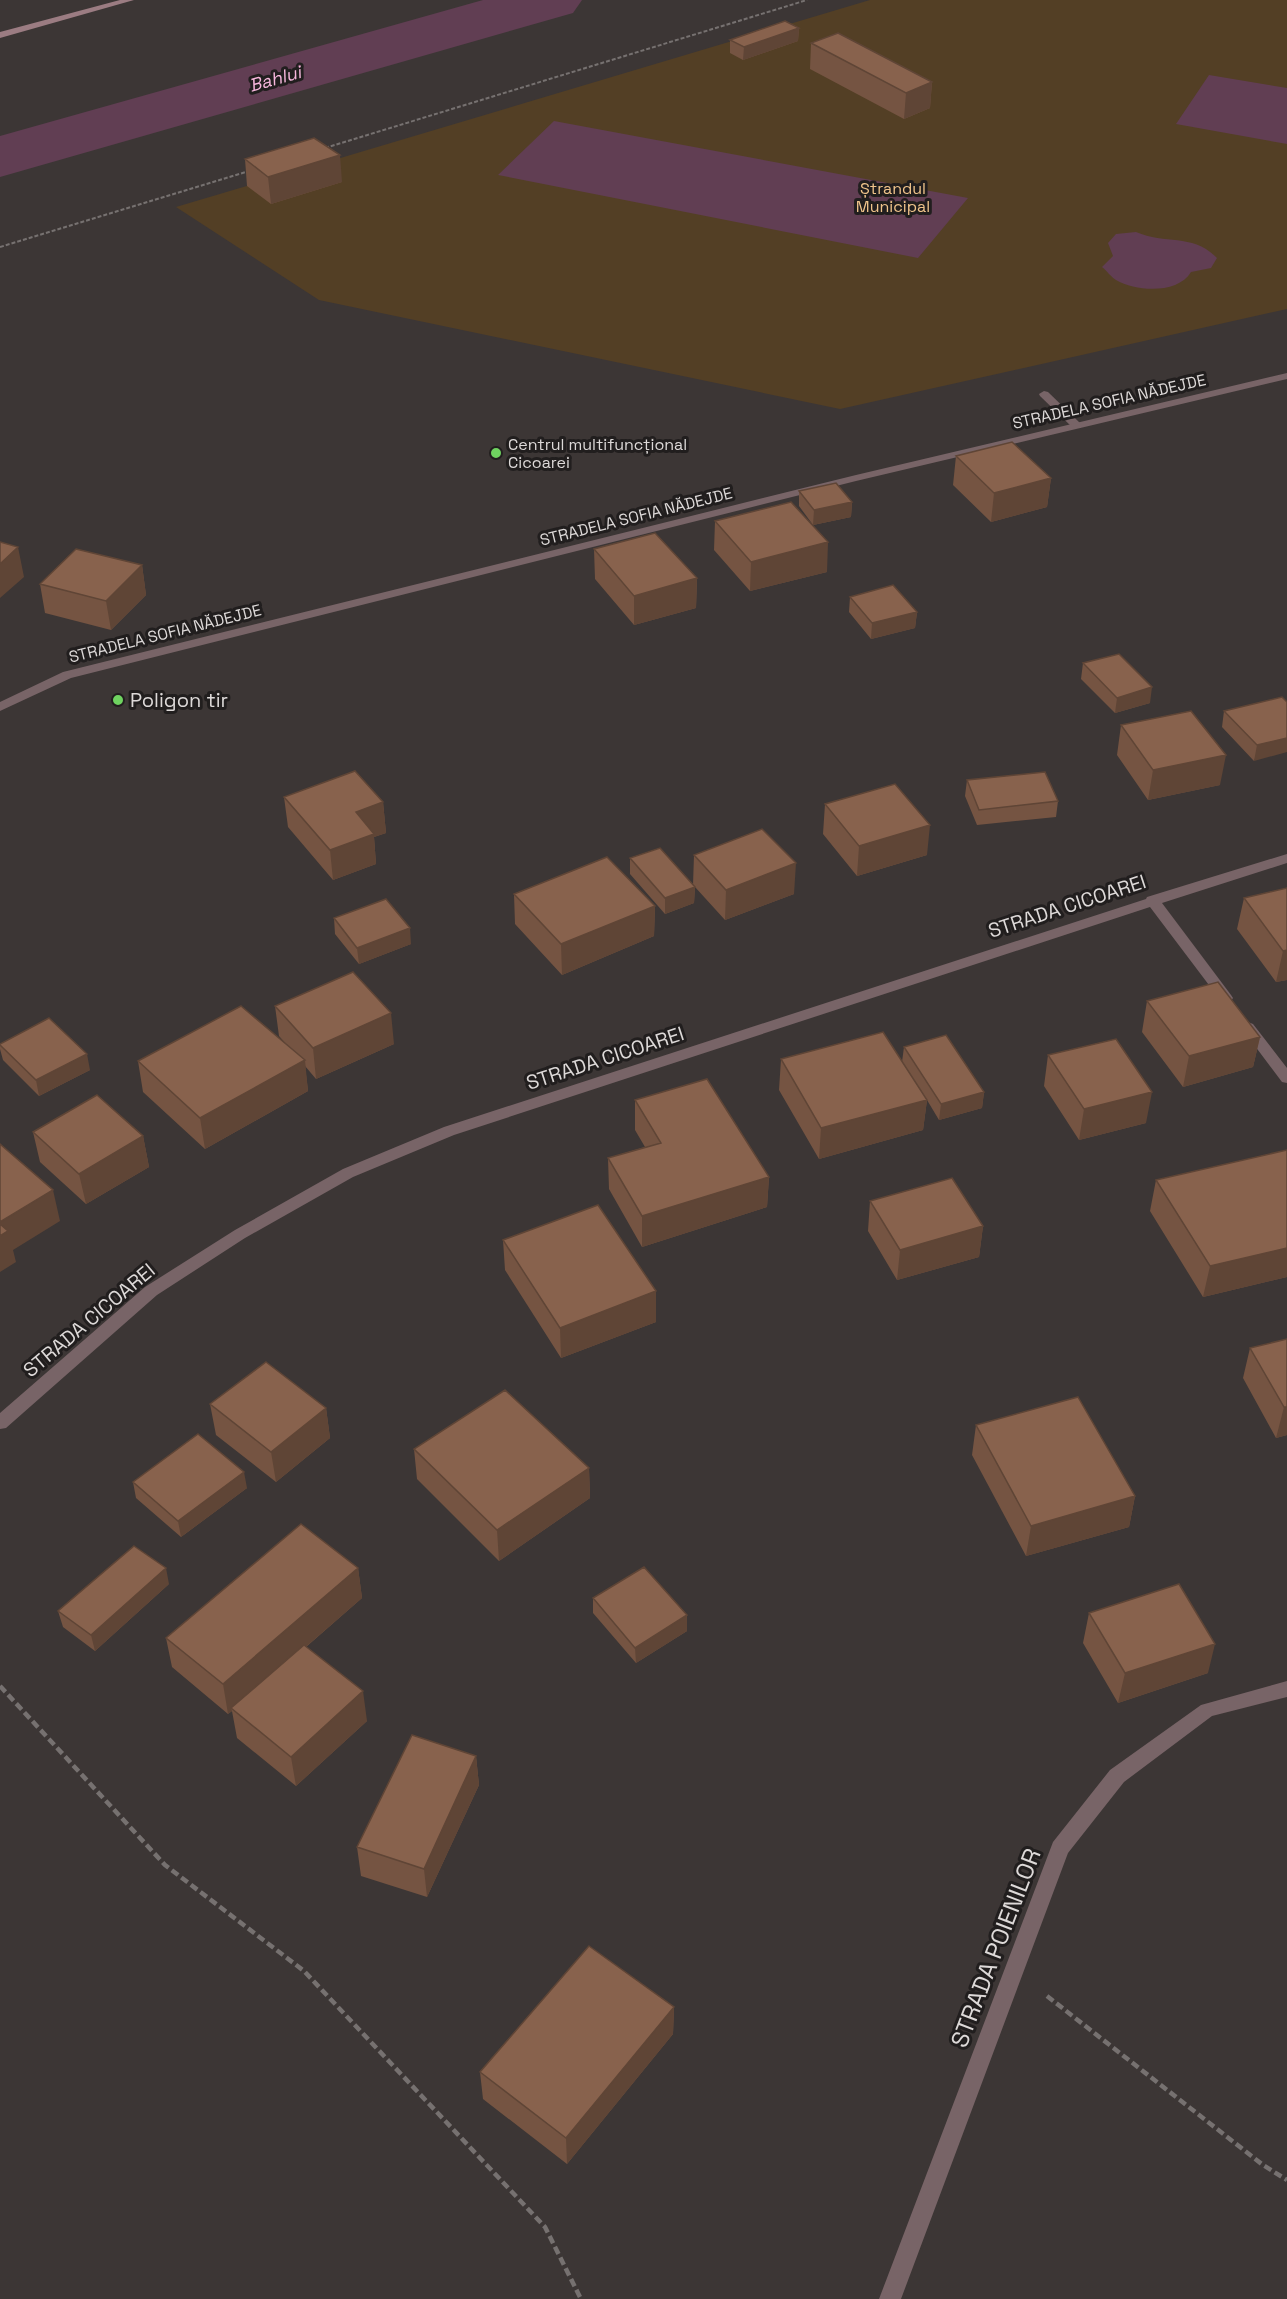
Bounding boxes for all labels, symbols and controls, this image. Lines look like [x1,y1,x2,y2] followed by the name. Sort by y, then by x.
[246,59,306,97] water label: Bahlui
[856,178,930,217] park label: Ștrandul Municipal
[1010,369,1208,434] street label: STRADELA SOFIA NĂDEJDE
[508,434,687,473] place label: Centrul multifuncțional Cicoarei
[489,446,503,460] marker: Centrul multifuncțional Cicoarei
[538,482,735,551] street label: STRADELA SOFIA NĂDEJDE
[67,599,264,668] street label: STRADELA SOFIA NĂDEJDE
[130,687,228,713] place label: Poligon tir
[111,693,125,707] marker: Poligon tir
[985,868,1149,944] street label: STRADA CICOAREI
[523,1020,687,1096] street label: STRADA CICOAREI
[18,1257,160,1383] street label: STRADA CICOAREI
[943,1844,1048,2052] street label: STRADA POIENILOR

